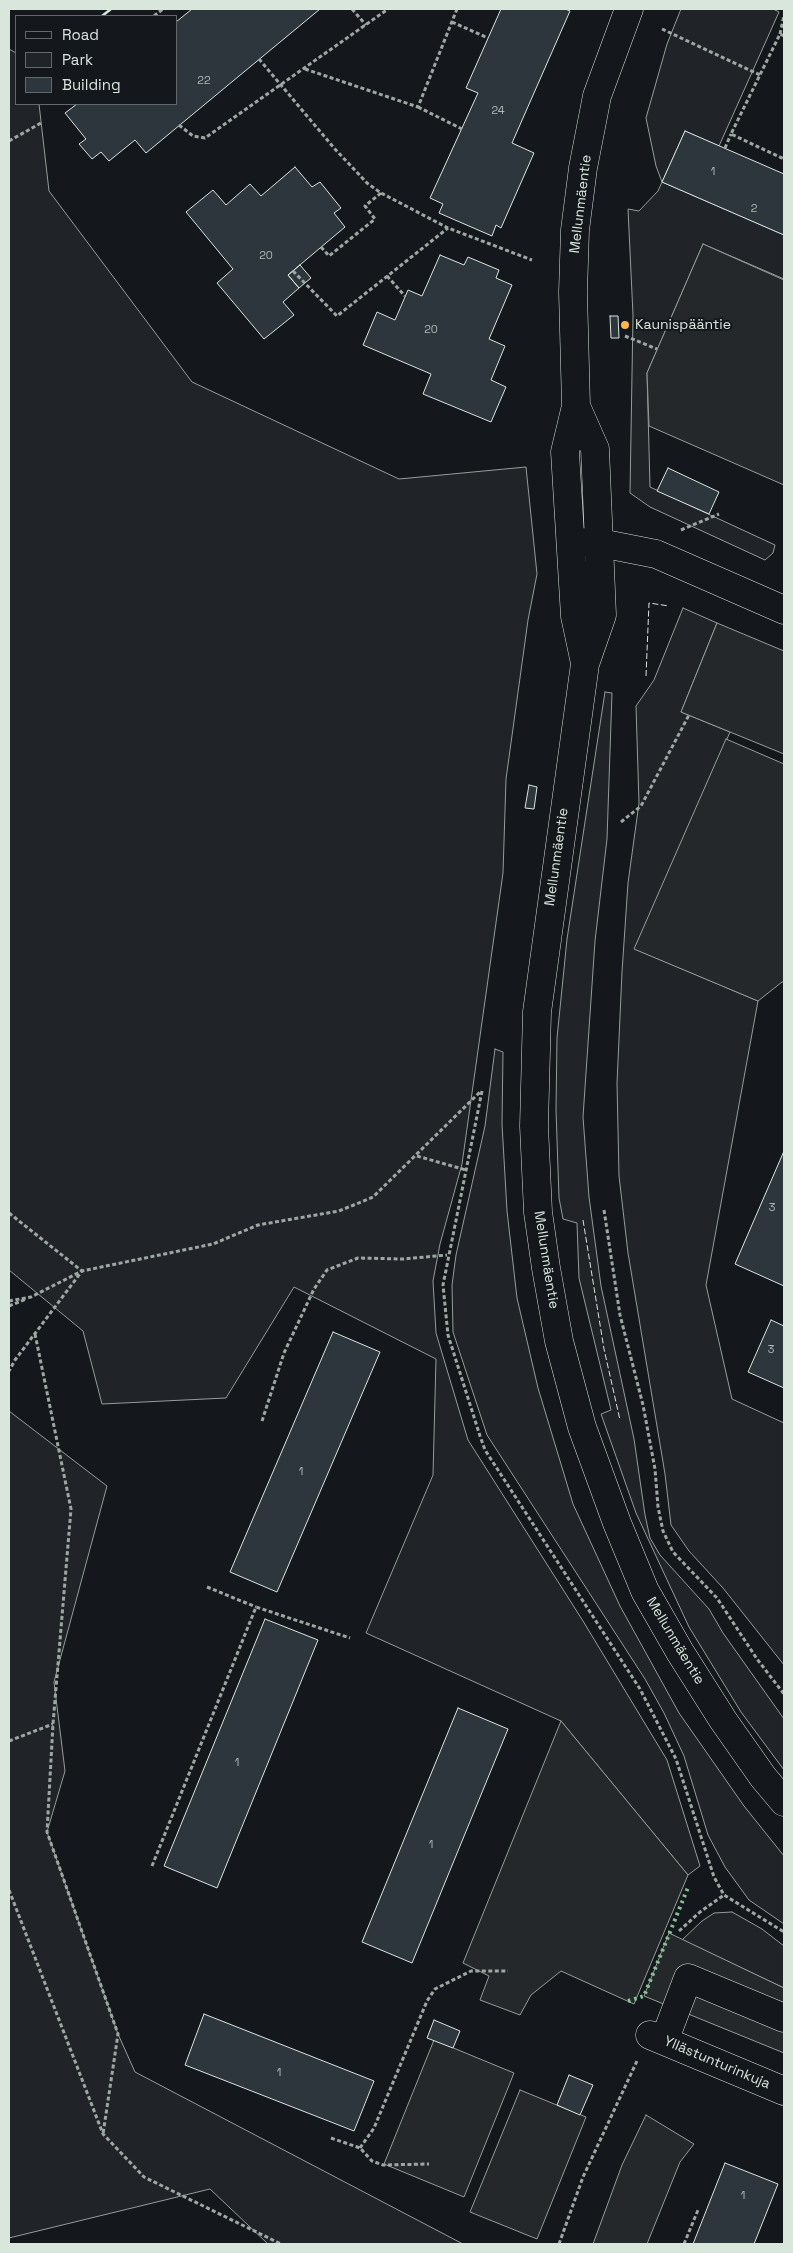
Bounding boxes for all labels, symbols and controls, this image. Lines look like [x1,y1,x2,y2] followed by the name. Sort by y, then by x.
[15,15,178,105] legend
[62,25,99,44] text: Road
[62,50,93,69] text: Park
[197,74,211,88] house number: 22
[62,75,121,94] text: Building
[491,104,505,118] house number: 24
[567,154,595,254] street label: Mellunmäentie
[711,165,715,179] house number: 1
[751,202,757,216] house number: 2
[259,249,273,263] house number: 20
[635,317,731,333] place label: Kaunispääntie
[619,319,631,331] marker: Kaunispääntie
[424,323,438,337] house number: 20
[542,807,572,907] street label: Mellunmäentie
[769,1201,775,1215] house number: 3
[530,1210,562,1310] street label: Mellunmäentie
[768,1343,774,1357] house number: 3
[299,1465,303,1479] house number: 1
[642,1594,708,1688] street label: Mellunmäentie
[235,1756,239,1770] house number: 1
[429,1838,433,1852] house number: 1
[661,2033,773,2093] street label: Yllästunturinkuja
[277,2066,281,2080] house number: 1
[741,2189,745,2203] house number: 1

